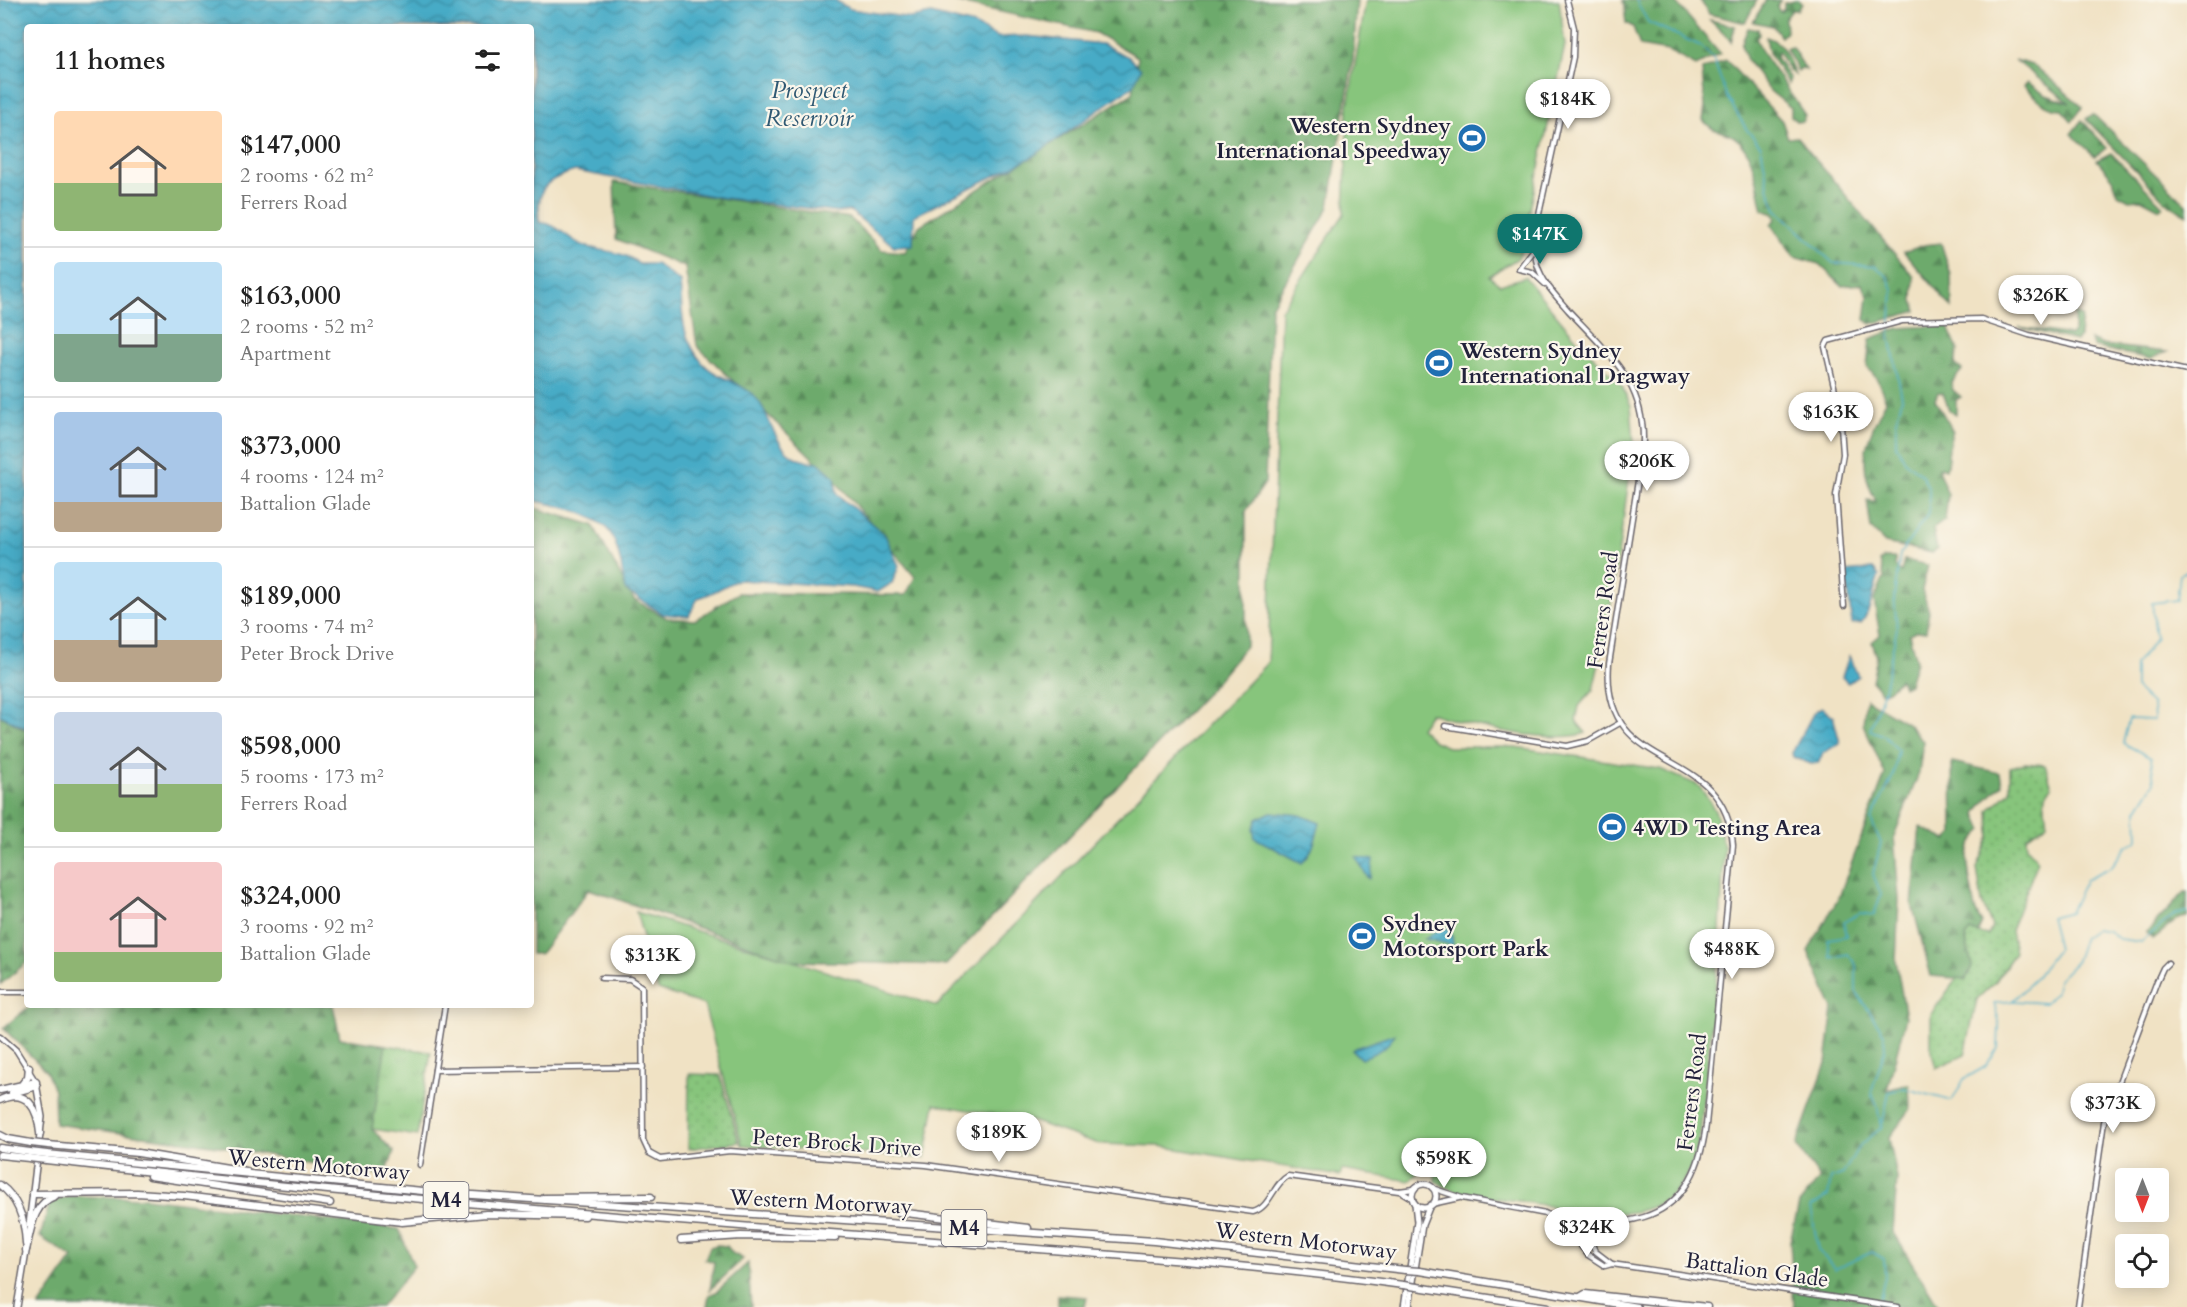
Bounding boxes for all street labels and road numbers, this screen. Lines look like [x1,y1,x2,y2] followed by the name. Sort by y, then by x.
[1580,549,1626,671] street label: Ferrers Road
[1670,1031,1714,1153] street label: Ferrers Road
[751,1122,923,1164] street label: Peter Brock Drive
[225,1142,412,1188] street label: Western Motorway
[424,1182,468,1218] road number: M4
[728,1182,914,1222] street label: Western Motorway
[942,1210,986,1246] road number: M4
[1212,1215,1399,1267] street label: Western Motorway
[1683,1245,1830,1295] street label: Battalion Glade

